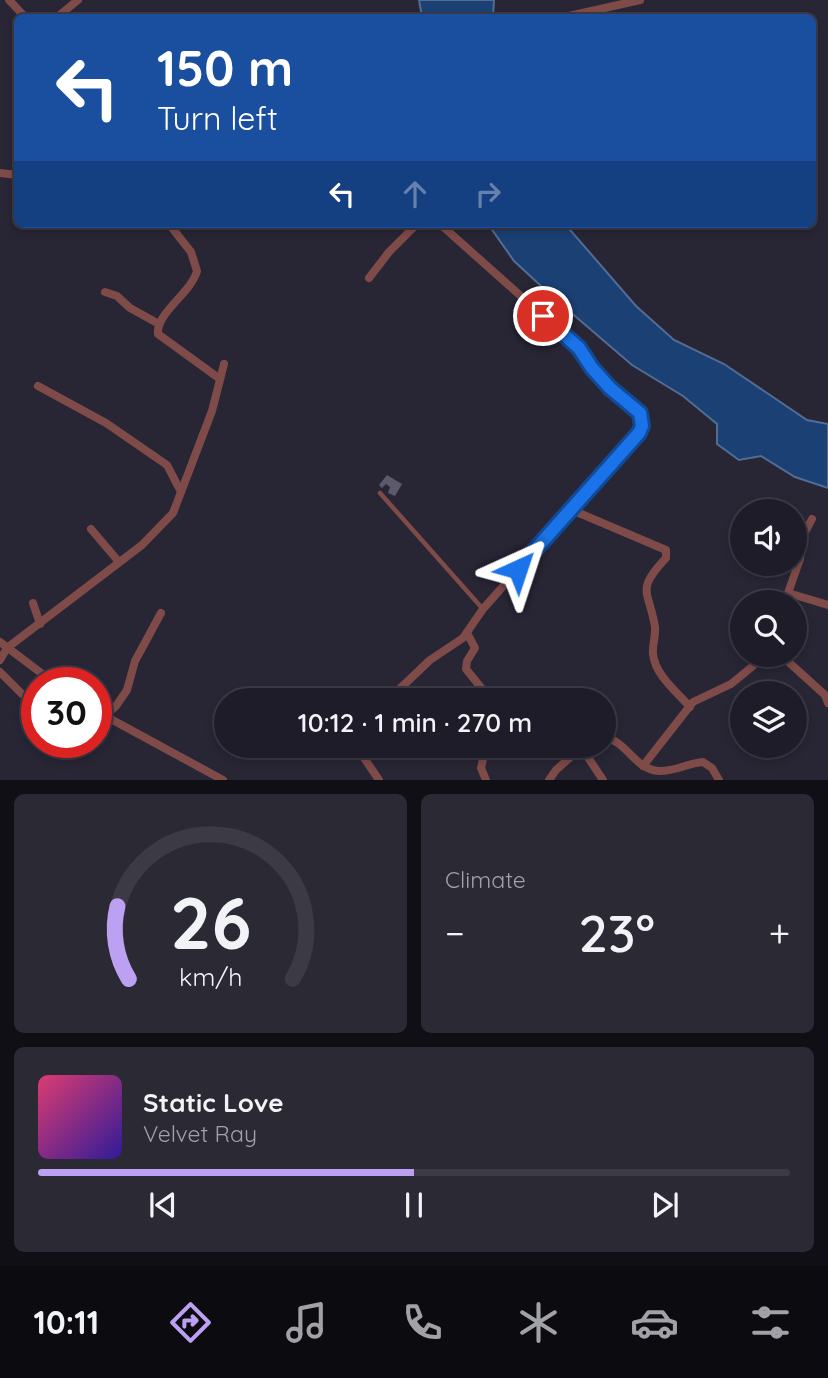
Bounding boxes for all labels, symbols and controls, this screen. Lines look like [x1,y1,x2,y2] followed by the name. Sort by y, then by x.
[157,37,293,98] text: 150 m
[42,42,133,133] icon: left
[157,98,278,138] text: Turn left
[323,175,361,213] icon: left
[396,175,434,213] icon: ahead
[469,175,507,213] icon: right
[513,286,573,346] pin
[524,297,562,335] icon: arrive
[730,499,807,758] map controls
[730,499,807,576] button: sound
[481,532,555,606] position arrow
[730,590,807,667] button: search
[21,667,112,758] speed limit sign: 30
[730,681,807,758] button: layers
[298,706,532,739] text: 10:12 · 1 min · 270 m
[445,865,526,894] text: Climate
[170,877,251,968] text: 26
[578,900,655,965] text: 23°
[445,909,465,957] text: −
[769,909,790,957] text: +
[179,961,242,992] text: km/h
[143,1086,284,1119] text: Static Love
[143,1119,257,1148] text: Velvet Ray
[144,1186,182,1224] icon: previous
[395,1186,433,1224] icon: pause
[646,1186,684,1224] icon: next
[166,1298,215,1347] icon: directions
[282,1298,331,1347] icon: music
[398,1298,447,1347] icon: phone
[514,1298,563,1347] icon: climate
[630,1298,679,1347] icon: car
[746,1298,795,1347] icon: filters
[33,1302,99,1342] text: 10:11

